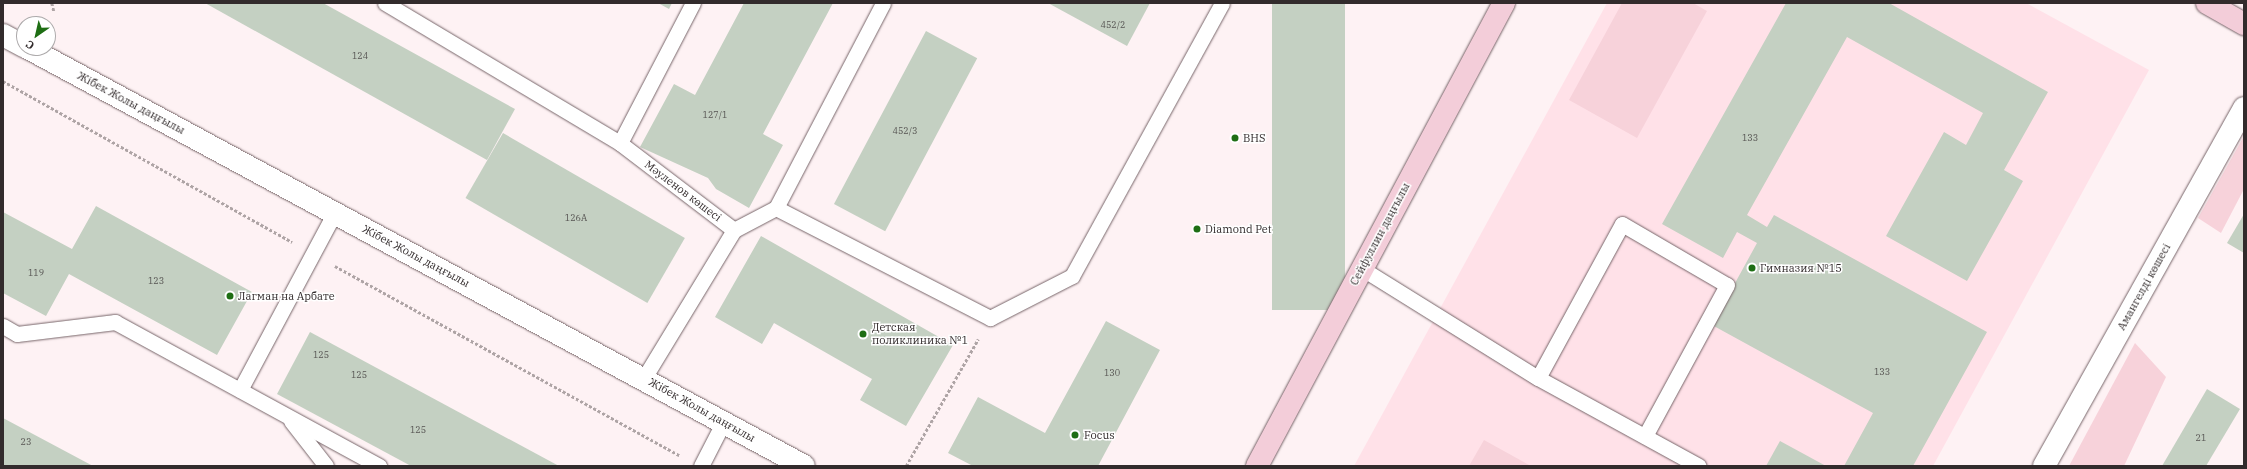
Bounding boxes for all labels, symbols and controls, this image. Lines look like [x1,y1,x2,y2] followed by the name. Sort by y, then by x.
[16,16,56,56] north arrow
[1101,20,1125,30] house number: 452/2
[23,37,37,53] text: С
[352,51,368,61] house number: 124
[75,69,187,137] street label: Жібек Жолы даңғылы
[703,110,727,120] house number: 127/1
[893,126,917,136] house number: 452/3
[1243,131,1265,145] place label: BHS
[1230,133,1240,143] marker: BHS
[1742,133,1758,143] house number: 133
[642,158,724,224] street label: Мәуленов көшесі
[1347,180,1413,288] street label: Сейфуллин даңғылы
[565,213,587,223] house number: 126А
[360,222,472,290] street label: Жібек Жолы даңғылы
[1205,222,1272,236] place label: Diamond Pet
[1192,224,1202,234] marker: Diamond Pet
[2115,241,2173,333] street label: Амангелді көшесі
[1760,261,1842,275] place label: Гимназия №15
[1747,263,1757,273] marker: Гимназия №15
[28,268,44,278] house number: 119
[148,276,164,286] house number: 123
[238,289,335,303] place label: Лагман на Арбате
[225,291,235,301] marker: Лагман на Арбате
[872,321,968,347] place label: Детская поликлиника №1
[857,328,869,340] marker: Детская поликлиника №1
[313,350,329,360] house number: 125
[1874,367,1890,377] house number: 133
[1104,368,1120,378] house number: 130
[351,370,367,380] house number: 125
[646,375,758,445] street label: Жібек Жолы даңғылы
[410,425,426,435] house number: 125
[1084,428,1115,442] place label: Focus
[1069,429,1081,441] marker: Focus
[2196,433,2206,443] house number: 21
[21,437,31,447] house number: 23

